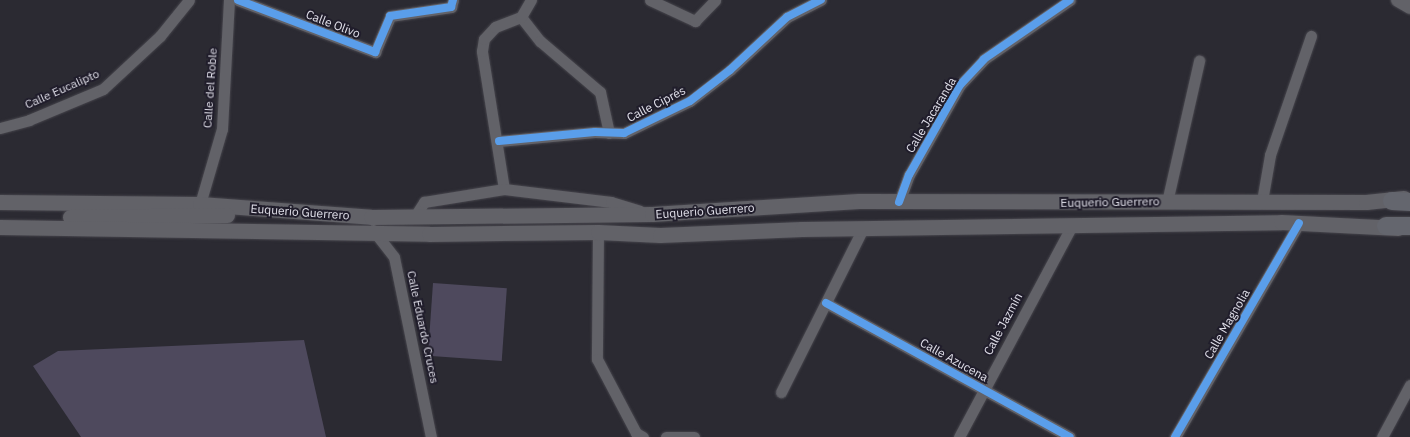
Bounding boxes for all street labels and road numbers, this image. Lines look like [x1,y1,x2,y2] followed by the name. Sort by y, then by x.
[304,7,362,41] street label: Calle Olivo
[200,47,220,129] street label: Calle del Roble
[23,66,101,112] street label: Calle Eucalipto
[903,75,959,155] street label: Calle Jacaranda
[624,83,688,125] street label: Calle Ciprés
[1060,194,1160,210] street label: Euquerio Guerrero
[655,200,755,222] street label: Euquerio Guerrero
[250,201,350,223] street label: Euquerio Guerrero
[404,269,442,385] street label: Calle Eduardo Cruces
[1201,286,1253,362] street label: Calle Magnolia
[981,291,1025,357] street label: Calle Jazmín
[917,335,991,385] street label: Calle Azucena

